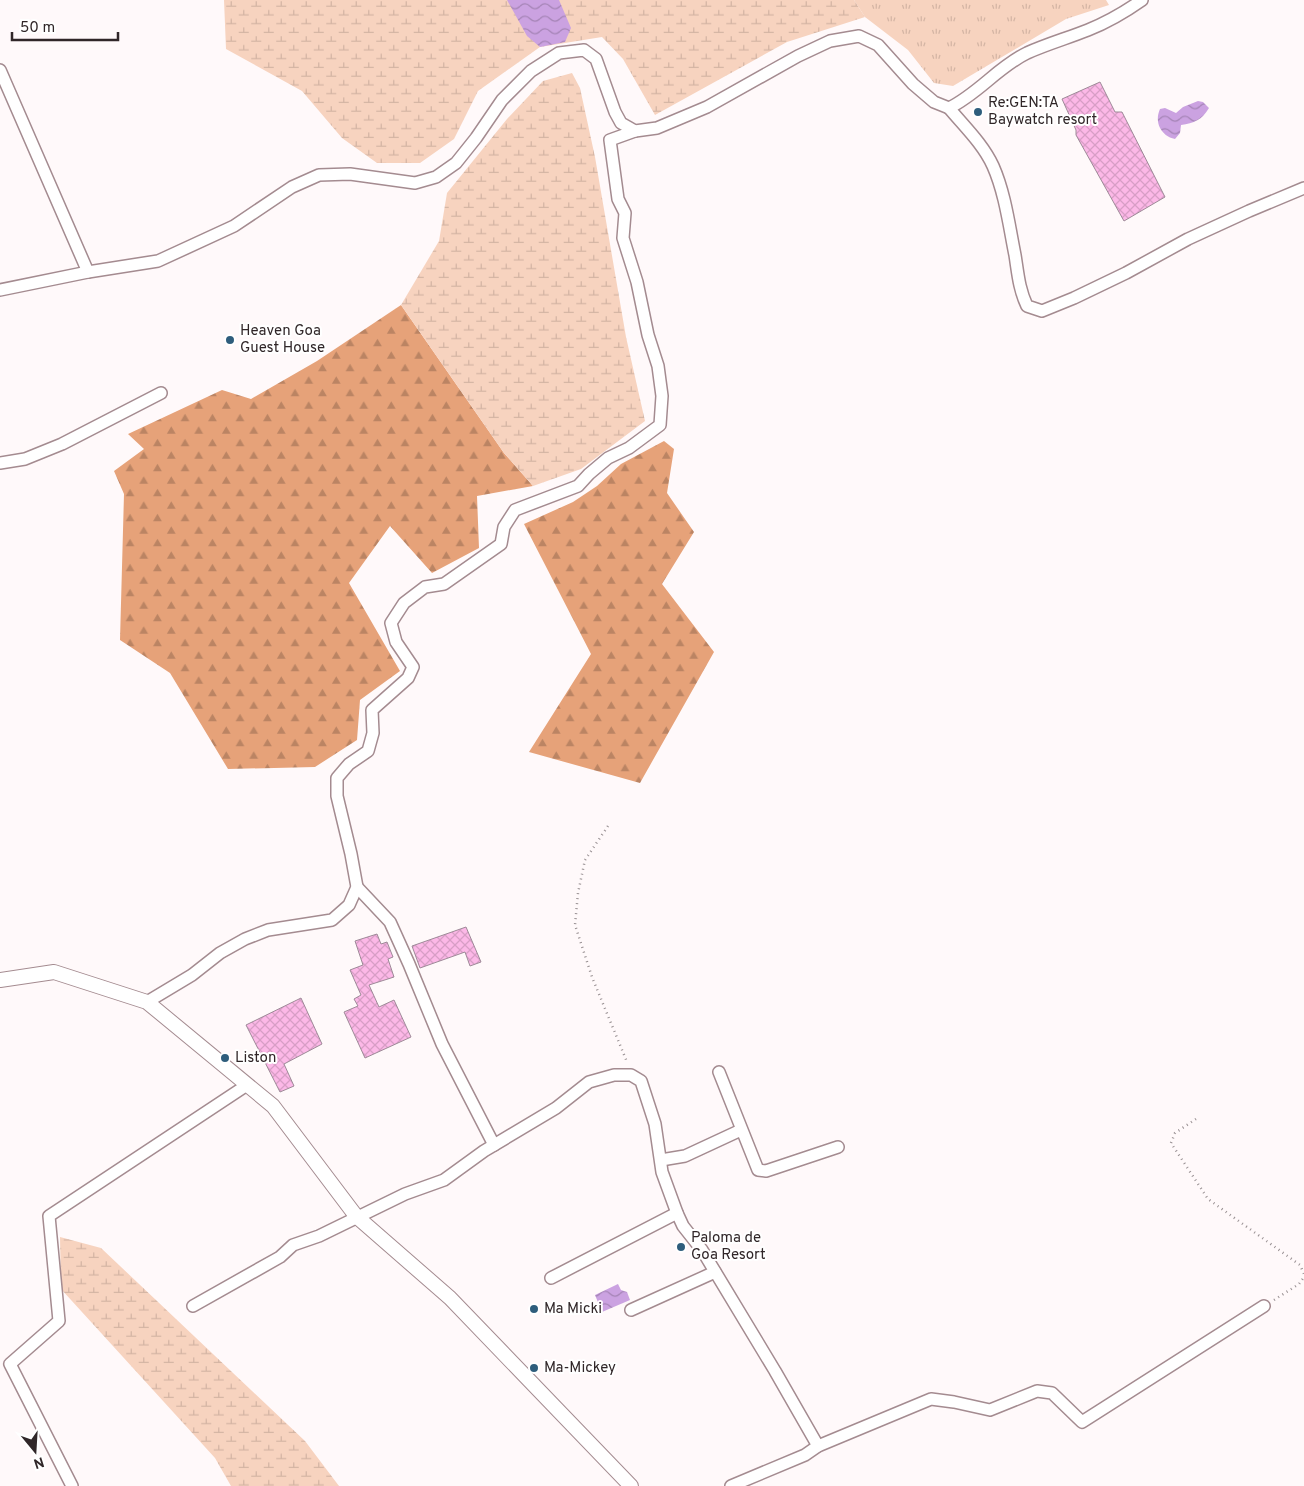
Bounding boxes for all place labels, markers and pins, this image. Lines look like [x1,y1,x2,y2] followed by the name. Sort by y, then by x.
[988,94,1097,130] place label: Re:GEN:TA Baywatch resort
[972,106,984,118] marker: Re:GEN:TA Baywatch resort
[240,322,325,358] place label: Heaven Goa Guest House
[224,334,236,346] marker: Heaven Goa Guest House
[235,1049,276,1068] place label: Liston
[219,1052,231,1064] marker: Liston
[691,1229,766,1265] place label: Paloma de Goa Resort
[675,1241,687,1253] marker: Paloma de Goa Resort
[544,1300,602,1319] place label: Ma Micki
[528,1303,540,1315] marker: Ma Micki
[544,1359,616,1378] place label: Ma-Mickey
[528,1362,540,1374] marker: Ma-Mickey

